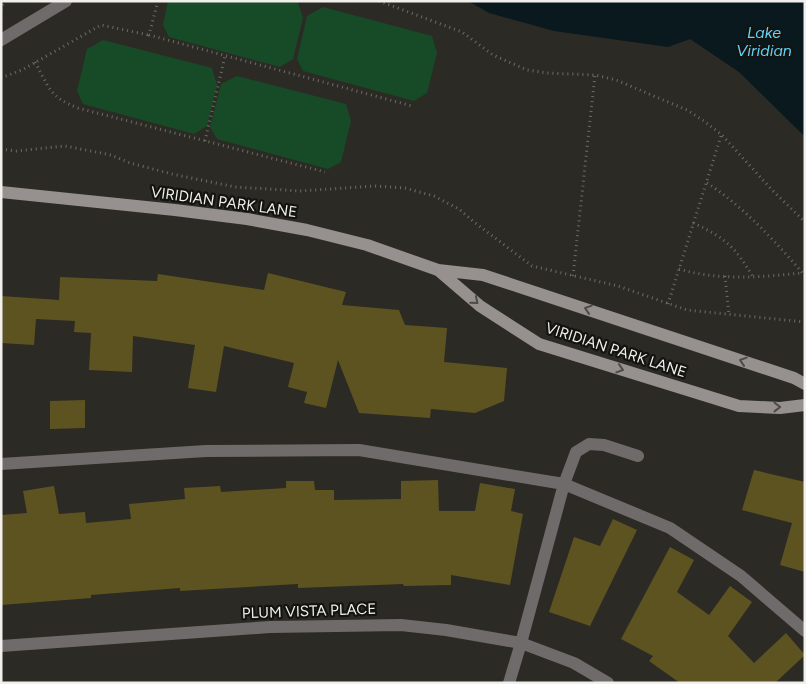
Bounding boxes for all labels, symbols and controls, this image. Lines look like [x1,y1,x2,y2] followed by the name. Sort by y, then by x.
[736,23,792,60] water label: Lake Viridian
[150,183,298,221] street label: VIRIDIAN PARK LANE
[469,296,478,305] one-way arrow
[585,305,593,315] one-way arrow
[543,319,689,381] street label: VIRIDIAN PARK LANE
[739,357,747,367] one-way arrow
[616,364,624,374] one-way arrow
[774,402,782,412] one-way arrow
[242,600,376,622] street label: PLUM VISTA PLACE

